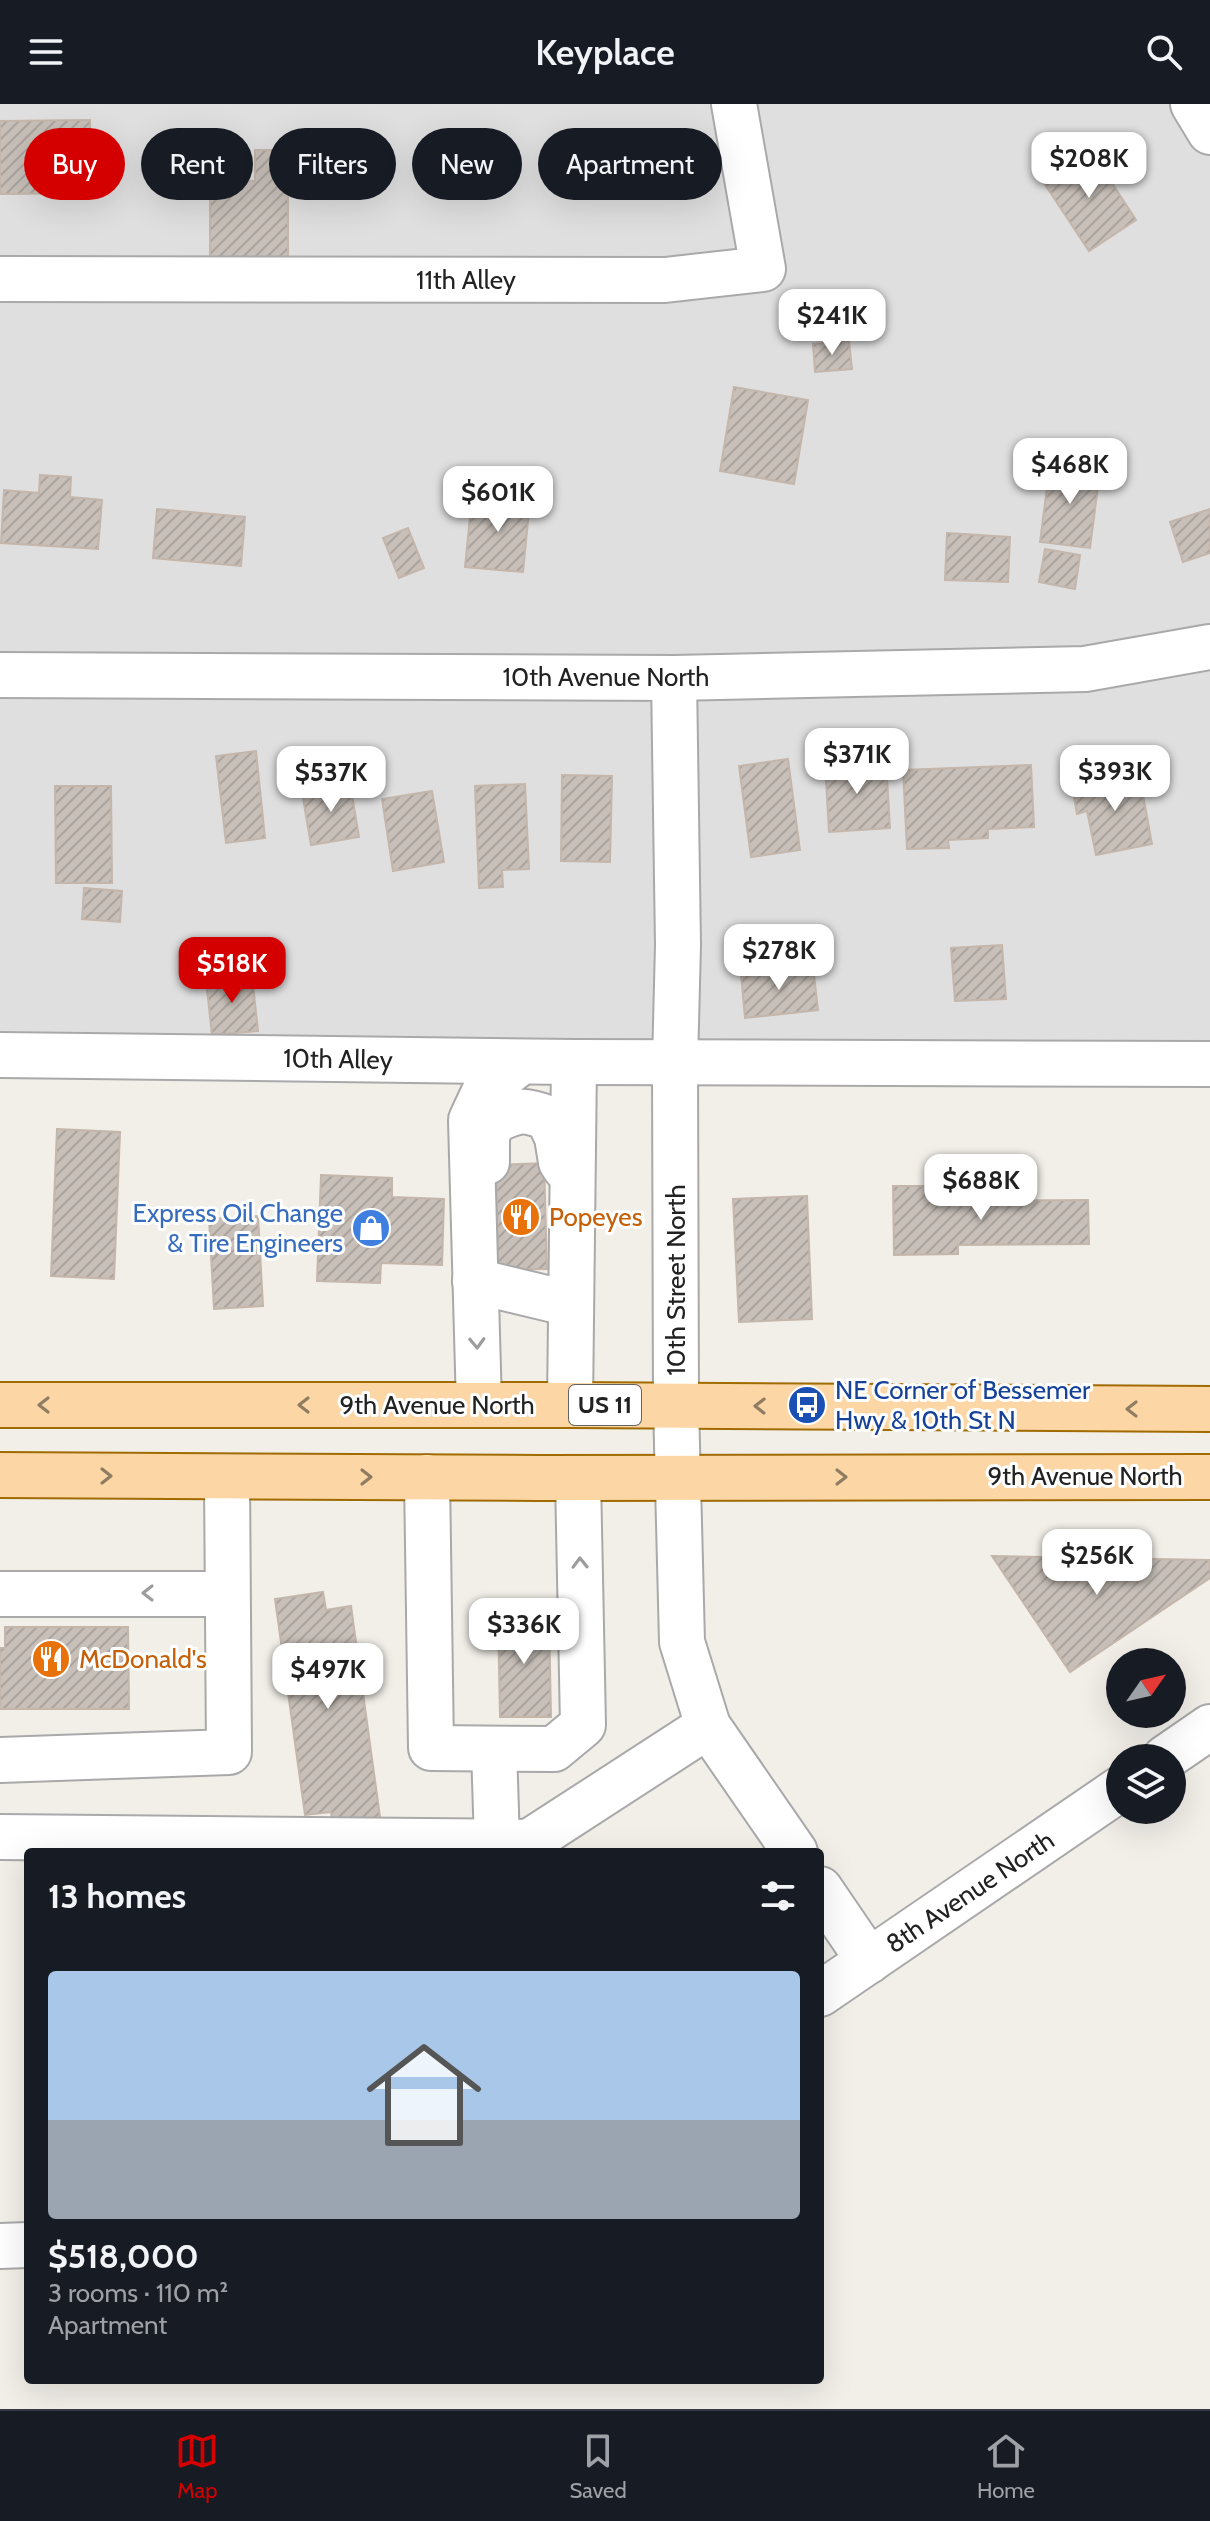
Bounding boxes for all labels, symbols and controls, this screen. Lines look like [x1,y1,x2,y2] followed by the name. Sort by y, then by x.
[24,30,68,74] icon: menu
[535,30,675,74] text: Keyplace
[1142,30,1186,74] icon: search
[24,128,125,200] chip: Buy
[141,128,253,200] chip: Rent
[269,128,396,200] chip: Filters
[412,128,522,200] chip: New
[538,128,722,200] chip: Apartment
[1033,132,1145,200] pin: $208K
[1049,142,1129,174] text: $208K
[416,264,516,296] street label: 11th Alley
[776,289,888,357] pin: $241K
[797,299,867,331] text: $241K
[1014,438,1126,506] pin: $468K
[1031,448,1109,480] text: $468K
[442,466,554,534] pin: $601K
[461,476,535,508] text: $601K
[503,661,709,693] street label: 10th Avenue North
[801,728,913,796] pin: $371K
[823,738,891,770] text: $371K
[1059,745,1171,813] pin: $393K
[275,746,387,814] pin: $537K
[1078,755,1152,787] text: $393K
[295,756,367,788] text: $537K
[723,924,835,992] pin: $278K
[742,934,816,966] text: $278K
[176,937,288,1005] pin: $518K
[197,947,267,979] text: $518K
[283,1042,393,1076] street label: 10th Alley
[925,1154,1037,1222] pin: $688K
[942,1164,1020,1196] text: $688K
[660,1184,692,1376] street label: 10th Street North
[500,1196,542,1238] restaurant icon: Popeyes
[133,1197,343,1259] place label: Express Oil Change & Tire Engineers
[549,1201,643,1233] place label: Popeyes
[350,1207,392,1249] shop icon: Express Oil Change & Tire Engineers
[468,1337,486,1350] one-way arrow
[835,1374,1091,1436] place label: NE Corner of Bessemer Hwy & 10th St N
[786,1384,828,1426] bus stop icon: NE Corner of Bessemer Hwy & 10th St N
[569,1385,641,1425] road number: US 11
[339,1389,535,1421] street label: 9th Avenue North
[37,1396,50,1414] one-way arrow
[297,1396,310,1414] one-way arrow
[753,1397,766,1415] one-way arrow
[1125,1400,1138,1418] one-way arrow
[987,1460,1183,1492] street label: 9th Avenue North
[100,1467,113,1485] one-way arrow
[360,1468,373,1486] one-way arrow
[835,1468,848,1486] one-way arrow
[1041,1529,1153,1597] pin: $256K
[1060,1539,1134,1571] text: $256K
[571,1557,589,1569] one-way arrow
[141,1584,154,1602] one-way arrow
[468,1598,580,1666] pin: $336K
[487,1608,561,1640] text: $336K
[30,1638,72,1680] restaurant icon: McDonald's
[79,1643,207,1675] place label: McDonald's
[272,1643,384,1711] pin: $497K
[1106,1648,1186,1728] north arrow
[1106,1648,1186,1824] map controls
[290,1653,366,1685] text: $497K
[1106,1744,1186,1824] button: layers
[880,1824,1060,1960] street label: 8th Avenue North
[756,1874,800,1918] icon: filters
[48,1875,186,1917] text: 13 homes
[352,2023,496,2167] icon: home
[48,2235,199,2277] text: $518,000
[48,2277,228,2309] text: 3 rooms · 110 m²
[48,2309,167,2341] text: Apartment
[175,2429,219,2504] tab: Map
[569,2429,627,2504] tab: Saved
[977,2429,1035,2504] tab: Home

